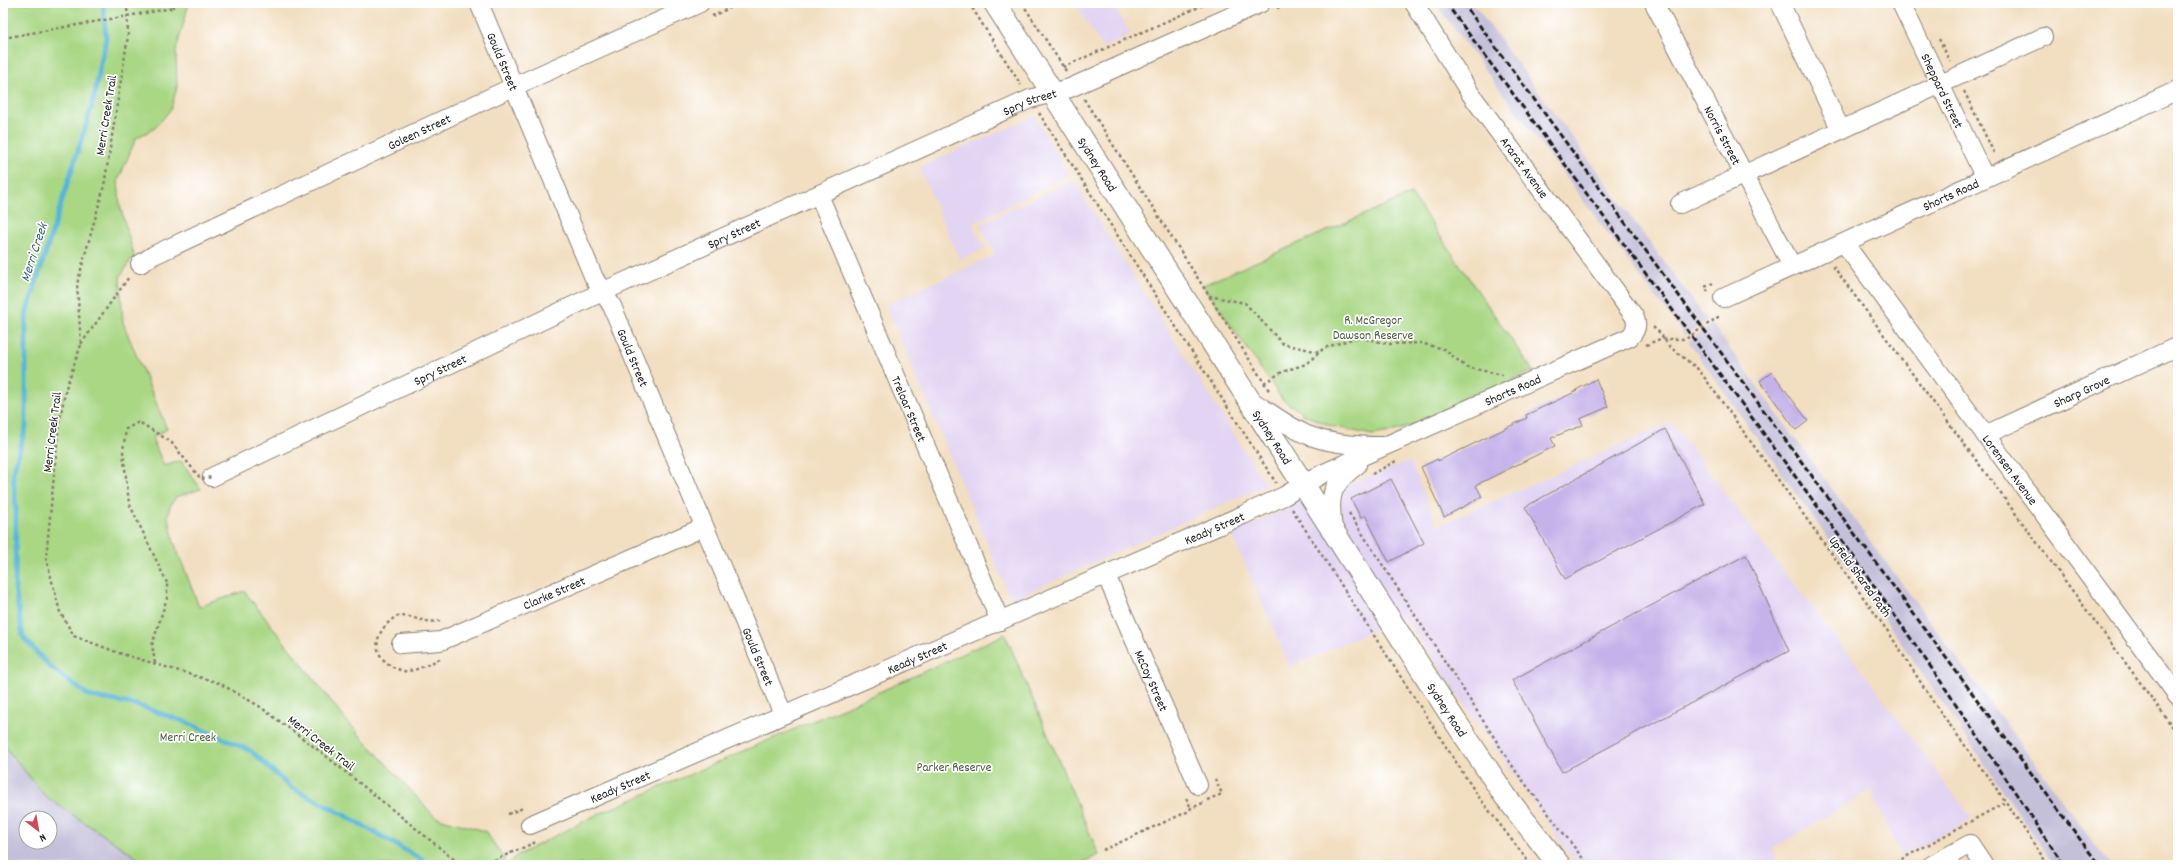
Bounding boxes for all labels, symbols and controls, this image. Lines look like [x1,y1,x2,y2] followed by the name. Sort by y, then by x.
[480,30,522,94] street label: Gould Street
[1915,51,1967,132] street label: Sheppard Street
[92,74,123,157] street label: Merri Creek Trail
[1000,85,1059,122] street label: Spry Street
[1698,103,1744,169] street label: Norris Street
[385,110,455,156] street label: Goleen Street
[1071,134,1120,196] street label: Sydney Road
[1494,134,1552,204] street label: Ararat Avenue
[1920,175,1983,217] street label: Shorts Road
[705,215,764,255] street label: Spry Street
[16,219,54,285] water label: Merri Creek
[1333,312,1414,346] park label: R. McGregor Dawson Reserve
[610,326,652,391] street label: Gould Street
[411,350,471,392] street label: Spry Street
[1482,371,1545,412] street label: Shorts Road
[2051,372,2114,414] street label: Sharp Grove
[885,373,930,446] street label: Treloar Street
[39,391,68,474] street label: Merri Creek Trail
[1246,407,1295,469] street label: Sydney Road
[1976,431,2041,510] street label: Lorensen Avenue
[1182,508,1248,551] street label: Keady Street
[1823,533,1895,622] street label: Upfield Shared Path
[521,572,589,616] street label: Clarke Street
[736,625,777,689] street label: Gould Street
[885,638,951,680] street label: Keady Street
[1128,648,1172,715] street label: McCoy Street
[1421,680,1470,742] street label: Sydney Road
[283,712,358,776] street label: Merri Creek Trail
[160,729,216,748] park label: Merri Creek
[917,759,992,778] park label: Parker Reserve
[588,767,654,810] street label: Keady Street
[18,810,58,850] north arrow
[35,829,49,845] text: N

